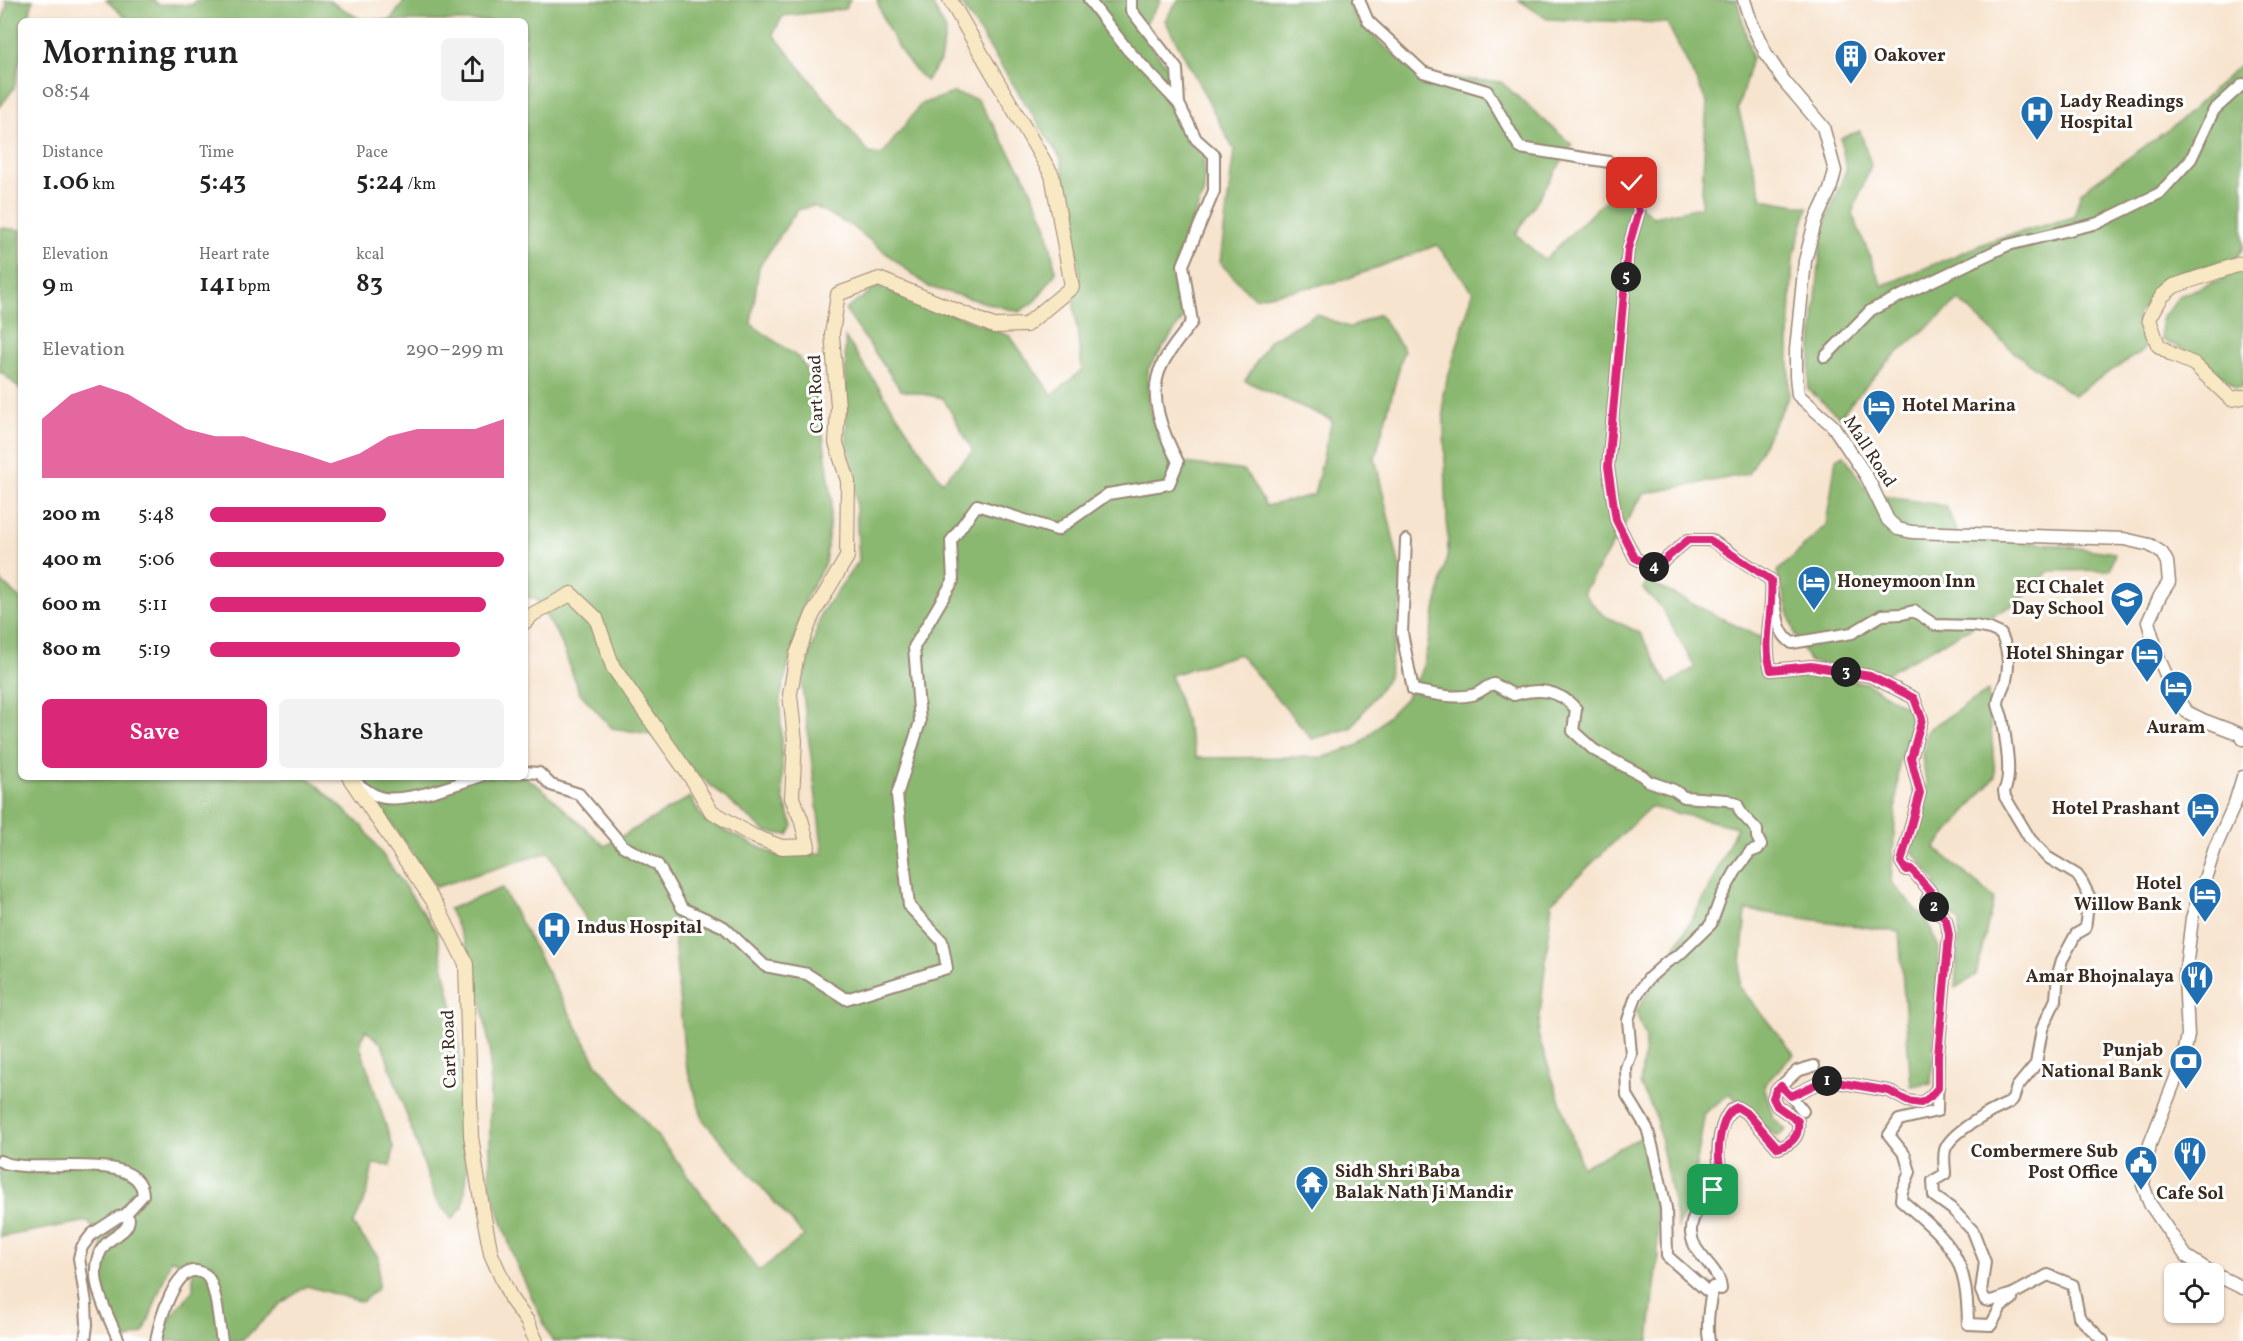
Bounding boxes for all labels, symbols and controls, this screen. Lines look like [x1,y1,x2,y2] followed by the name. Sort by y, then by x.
[42,32,239,78] text: Morning run
[441,38,504,101] button: share
[1833,38,1869,85] building icon: Oakover
[1874,44,1946,69] place label: Oakover
[42,78,90,106] text: 08:54
[2060,90,2184,136] place label: Lady Readings Hospital
[2019,94,2055,141] hospital icon: Lady Readings Hospital
[42,142,103,164] text: Distance
[199,142,234,164] text: Time
[356,142,388,164] text: Pace
[1606,157,1657,208] pin
[42,164,89,200] text: 1.06
[199,164,246,200] text: 5:43
[356,164,404,200] text: 5:24
[1615,166,1648,199] icon: check
[89,174,115,196] text: km
[404,174,436,196] text: /km
[42,244,109,266] text: Elevation
[199,244,270,266] text: Heart rate
[356,244,384,266] text: kcal
[1611,262,1641,292] pin: 5
[42,266,56,302] text: 9
[199,266,235,302] text: 141
[356,266,383,302] text: 83
[1622,266,1630,288] text: 5
[56,276,73,298] text: m
[235,276,271,298] text: bpm
[42,336,125,364] text: Elevation
[406,336,504,364] text: 290–299 m
[803,354,831,434] street label: Cart Road
[1861,388,1897,435] hotel icon: Hotel Marina
[1902,394,2016,419] place label: Hotel Marina
[1837,411,1901,493] street label: Mall Road
[42,501,100,529] text: 200 m
[138,501,174,529] text: 5:48
[42,546,102,574] text: 400 m
[138,546,175,574] text: 5:06
[1639,552,1669,582] pin: 4
[1649,556,1659,578] text: 4
[1796,564,1832,611] hotel icon: Honeymoon Inn
[1837,570,1976,595] place label: Honeymoon Inn
[2012,576,2104,622] place label: ECI Chalet Day School
[2109,580,2145,627] school or university icon: ECI Chalet Day School
[42,591,101,619] text: 600 m
[138,591,168,619] text: 5:11
[42,636,101,664] text: 800 m
[138,636,170,664] text: 5:19
[2129,636,2165,683] hotel icon: Hotel Shingar
[2006,642,2124,667] place label: Hotel Shingar
[1831,657,1861,687] pin: 3
[1842,661,1850,683] text: 3
[2158,669,2194,716] hotel icon: Auram
[42,699,267,768] button: Save
[279,699,504,768] button: Share
[2146,716,2206,741] place label: Auram
[2185,791,2221,838] hotel icon: Hotel Prashant
[2052,797,2180,822] place label: Hotel Prashant
[2074,872,2182,918] place label: Hotel Willow Bank
[2187,876,2223,923] hotel icon: Hotel Willow Bank
[1919,892,1949,922] pin: 2
[1930,896,1938,918] text: 2
[536,910,572,957] hospital icon: Indus Hospital
[577,916,702,941] place label: Indus Hospital
[2179,959,2215,1006] restaurant icon: Amar Bhojnalaya
[2026,965,2174,990] place label: Amar Bhojnalaya
[436,1009,464,1089] street label: Cart Road
[2041,1039,2163,1085] place label: Punjab National Bank
[2168,1043,2204,1090] bank icon: Punjab National Bank
[1812,1066,1842,1096] pin: 1
[1824,1070,1830,1092] text: 1
[2172,1135,2208,1182] restaurant icon: Cafe Sol
[1971,1140,2118,1186] place label: Combermere Sub Post Office
[2123,1144,2159,1191] public building icon: Combermere Sub Post Office
[1335,1160,1514,1206] place label: Sidh Shri Baba Balak Nath Ji Mandir
[1294,1164,1330,1211] temple icon: Sidh Shri Baba Balak Nath Ji Mandir
[1687,1164,1738,1215] pin
[1696,1173,1729,1206] icon: arrive
[2156,1182,2224,1207] place label: Cafe Sol
[2164,1263,2224,1323] map controls
[2164,1263,2224,1323] button: locate

